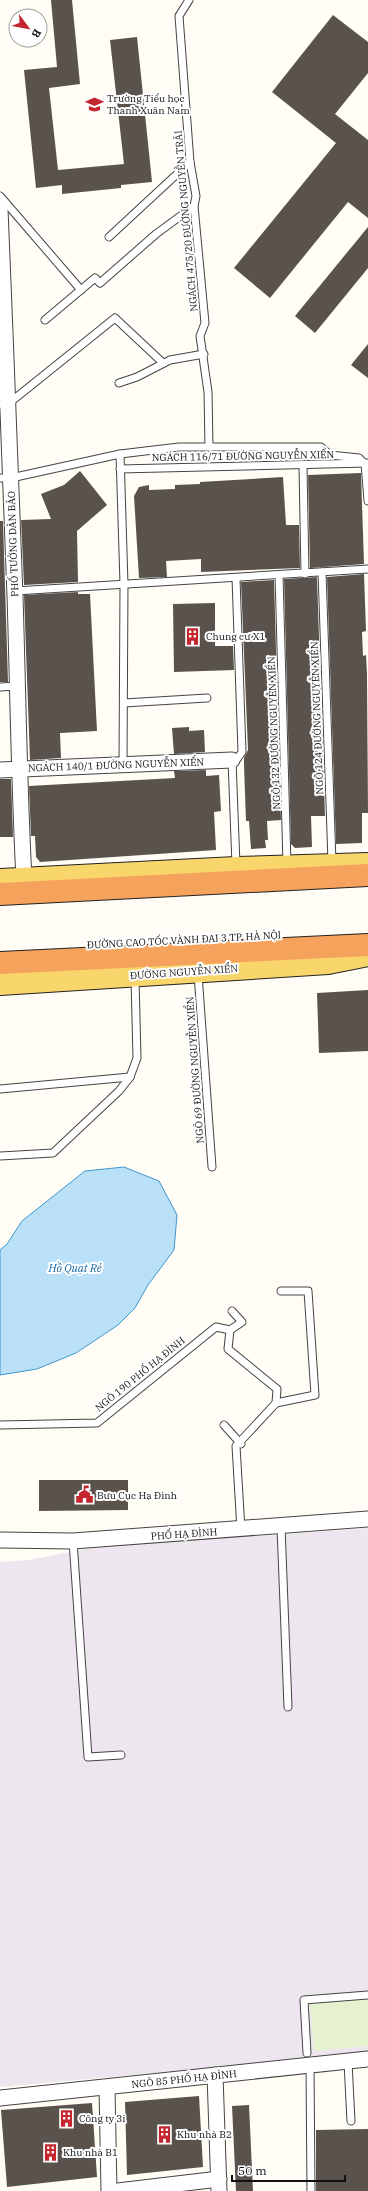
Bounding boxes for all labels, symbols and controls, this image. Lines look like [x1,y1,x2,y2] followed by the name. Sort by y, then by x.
[8,8,48,48] north arrow
[28,26,44,41] text: B
[107,92,190,117] place label: Trường Tiểu học Thanh Xuân Nam
[84,94,104,114] school or university icon: Trường Tiểu học Thanh Xuân Nam
[172,130,200,312] street label: NGÁCH 475/20 ĐƯỜNG NGUYỄN TRÃI
[152,448,335,464] street label: NGÁCH 116/71 ĐƯỜNG NGUYỄN XIỂN
[4,491,21,597] street label: PHỐ TƯỞNG DÂN BẢO
[183,626,203,646] building icon: Chung cư X1
[206,630,265,643] place label: Chung cư X1
[308,641,326,795] street label: NGÕ 124 ĐƯỜNG NGUYỄN XIỂN
[265,656,283,810] street label: NGÕ 132 ĐƯỜNG NGUYỄN XIỂN
[28,755,205,775] street label: NGÁCH 140/1 ĐƯỜNG NGUYỄN XIỂN
[87,927,281,952] street label: ĐƯỜNG CAO TỐC VÀNH ĐAI 3 TP. HÀ NỘI
[129,962,239,982] street label: ĐƯỜNG NGUYỄN XIỂN
[183,996,207,1144] street label: NGÕ 69 ĐƯỜNG NGUYỄN XIỂN
[47,1261,102,1275] water label: Hồ Quạt Rẻ
[92,1333,188,1414] street label: NGÕ 190 PHỐ HẠ ĐÌNH
[74,1485,94,1505] public building icon: Bưu Cục Hạ Đình
[97,1489,177,1502] place label: Bưu Cục Hạ Đình
[150,1524,218,1543] street label: PHỐ HẠ ĐÌNH
[131,2066,237,2091] street label: NGÕ 85 PHỐ HẠ ĐÌNH
[56,2108,76,2128] building icon: Công ty 3i
[79,2112,126,2125] place label: Công ty 3i
[154,2124,174,2144] building icon: Khu nhà B2
[177,2128,232,2141] place label: Khu nhà B2
[40,2142,60,2162] building icon: Khu nhà B1
[63,2146,118,2159] place label: Khu nhà B1
[232,2157,345,2183] scale bar
[238,2163,267,2178] text: 50 m

